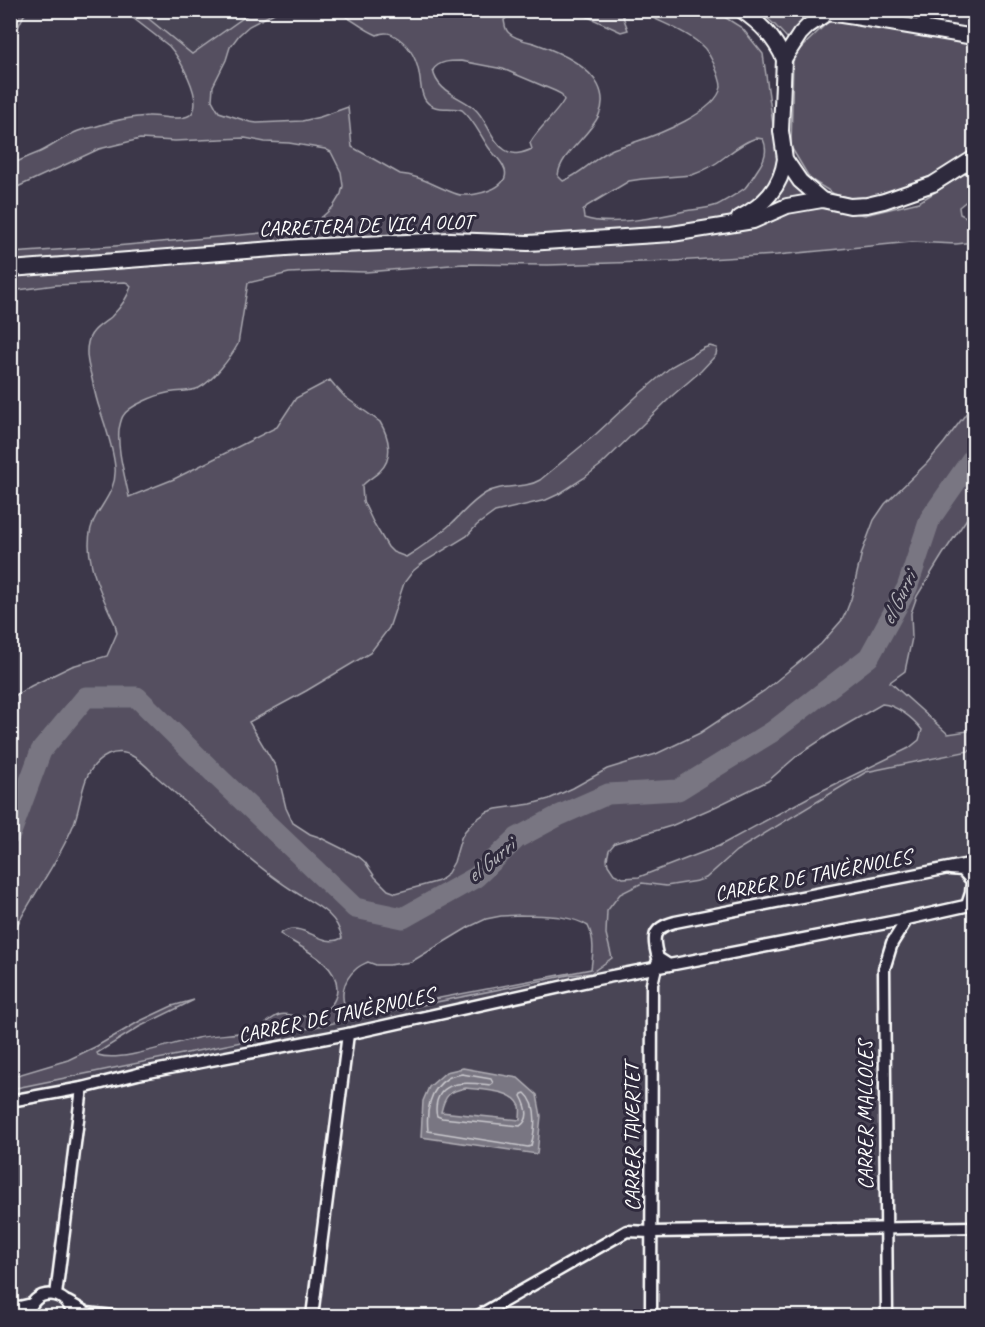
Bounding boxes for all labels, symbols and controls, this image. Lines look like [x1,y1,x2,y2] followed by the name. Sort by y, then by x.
[259,208,478,242] street label: CARRETERA DE VIC A OLOT
[873,563,925,630] water label: el Gurri
[460,829,525,889] water label: el Gurri
[712,842,917,907] street label: CARRER DE TAVÈRNOLES
[236,981,440,1048] street label: CARRER DE TAVÈRNOLES
[852,1038,878,1190] street label: CARRER MALLOLES
[619,1057,645,1211] street label: CARRER TAVERTET

